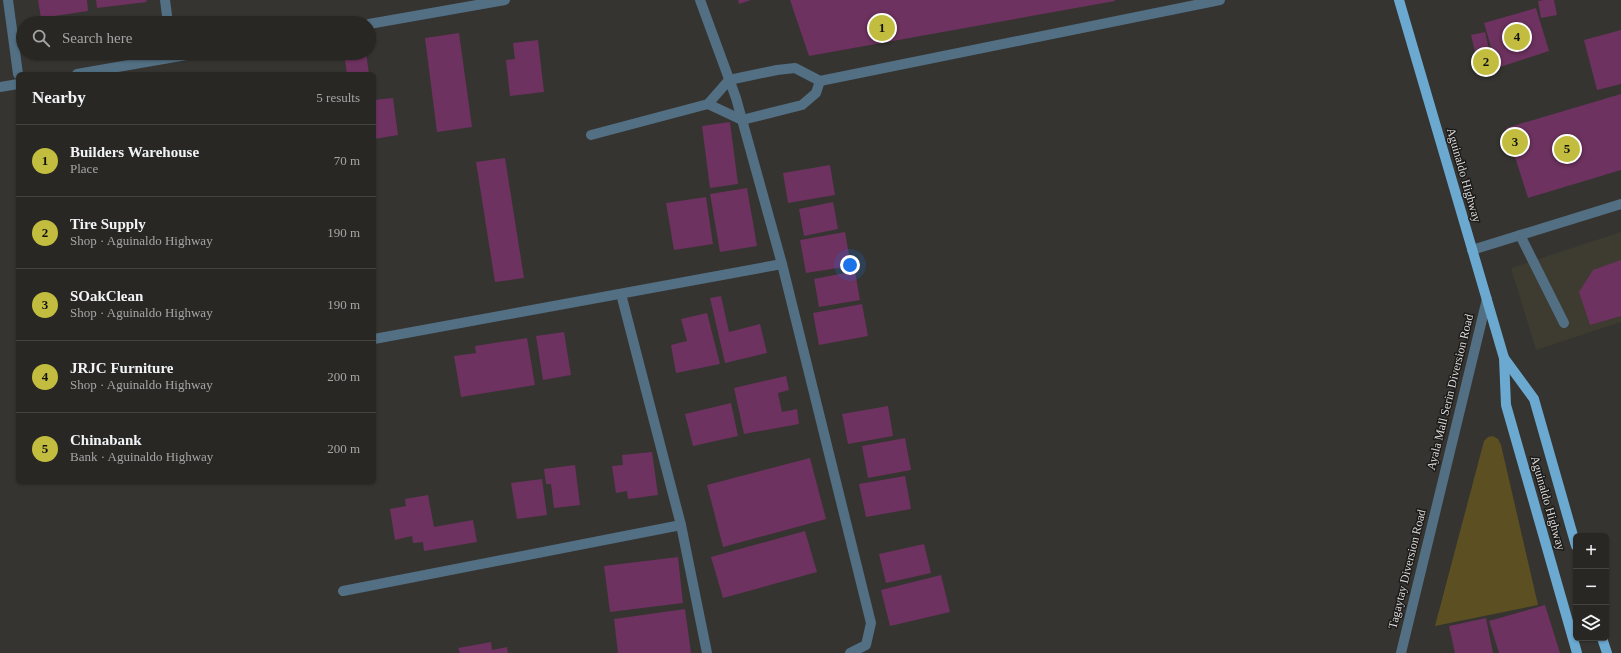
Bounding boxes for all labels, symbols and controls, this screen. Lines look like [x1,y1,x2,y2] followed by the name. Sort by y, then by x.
[869,13,895,43] pin: 1
[16,16,376,60] search box
[1504,22,1530,52] pin: 4
[30,27,52,49] icon: search
[62,30,132,46] text: Search here
[1473,47,1499,77] pin: 2
[32,88,86,107] text: Nearby
[316,90,360,105] text: 5 results
[1444,126,1484,224] street label: Aguinaldo Highway
[1502,127,1528,157] pin: 3
[1554,134,1580,164] pin: 5
[70,144,199,160] text: Builders Warehouse
[42,153,48,168] text: 1
[334,153,360,168] text: 70 m
[70,161,98,176] text: Place
[70,216,146,232] text: Tire Supply
[42,225,48,240] text: 2
[327,225,360,240] text: 190 m
[70,233,213,248] text: Shop · Aguinaldo Highway
[840,255,860,275] your location
[70,288,143,304] text: SOakClean
[42,297,48,312] text: 3
[327,297,360,312] text: 190 m
[70,305,213,320] text: Shop · Aguinaldo Highway
[1424,313,1476,471] street label: Ayala Mall Serin Diversion Road
[70,360,173,376] text: JRJC Furniture
[42,369,48,384] text: 4
[327,369,360,384] text: 200 m
[70,377,213,392] text: Shop · Aguinaldo Highway
[70,432,142,448] text: Chinabank
[42,441,48,456] text: 5
[327,441,360,456] text: 200 m
[70,449,213,464] text: Bank · Aguinaldo Highway
[1528,454,1568,552] street label: Aguinaldo Highway
[1385,508,1429,630] street label: Tagaytay Diversion Road
[1573,533,1609,641] map controls
[1573,533,1609,569] button: +
[1573,569,1609,605] button: −
[1573,605,1609,641] button: layers

